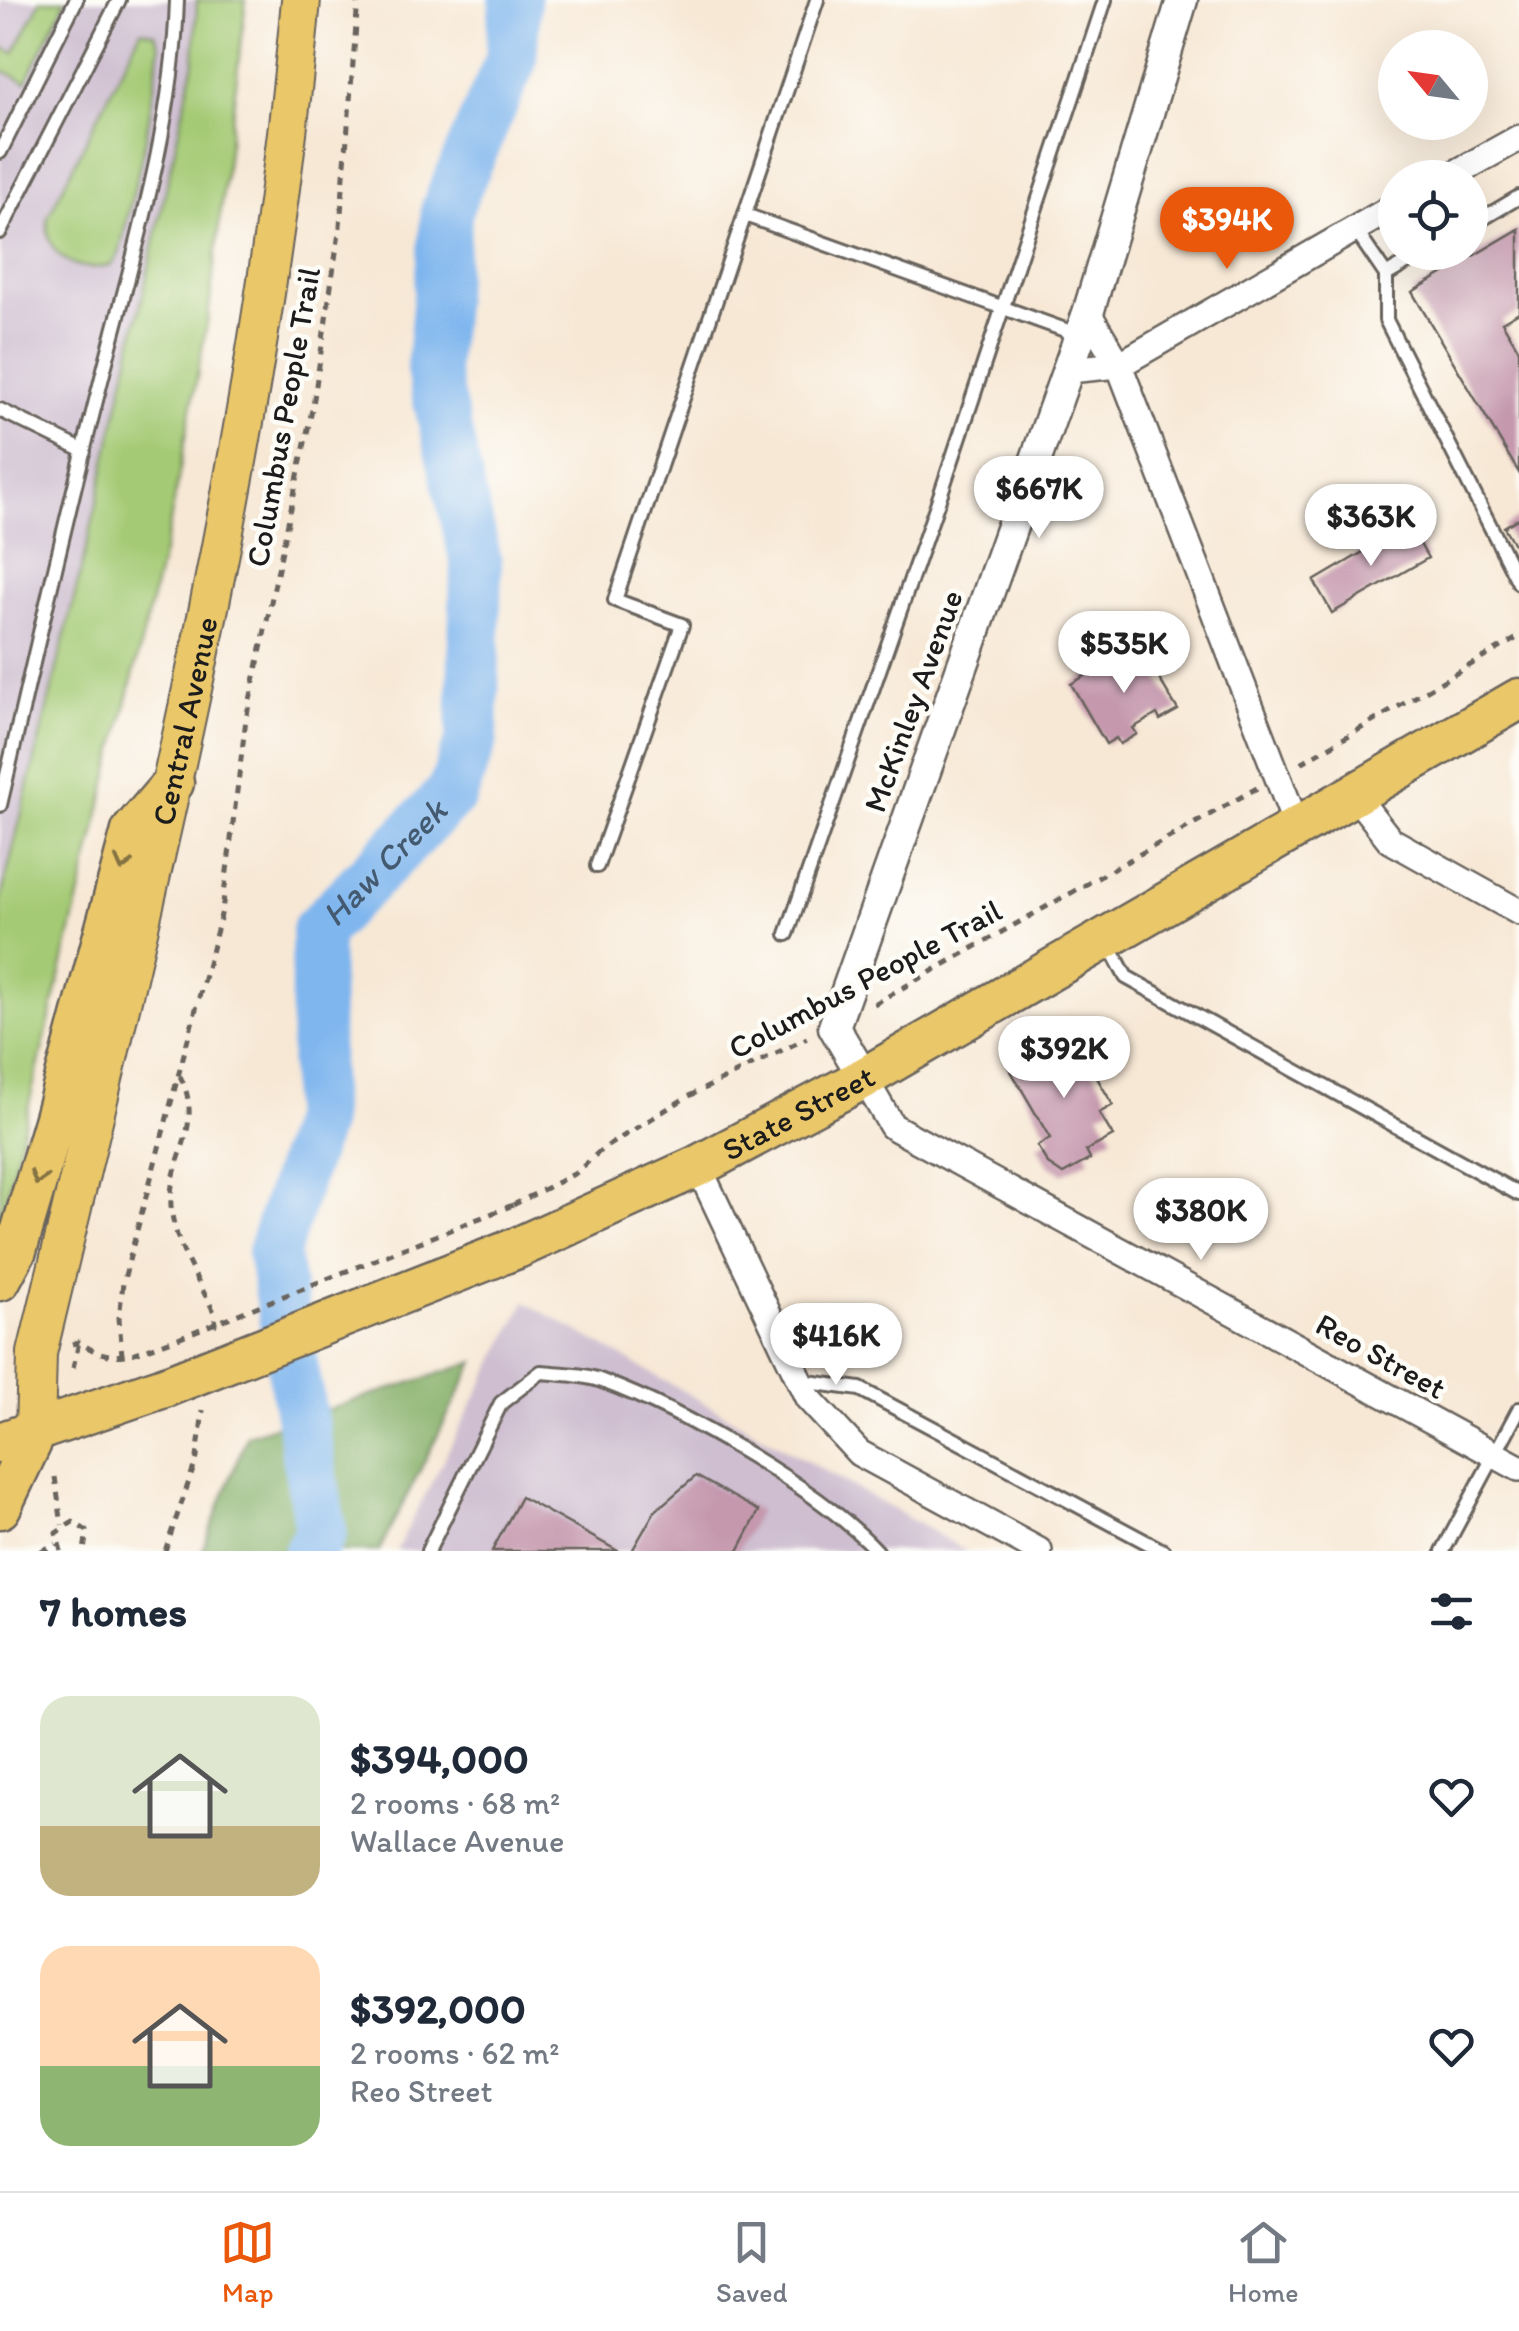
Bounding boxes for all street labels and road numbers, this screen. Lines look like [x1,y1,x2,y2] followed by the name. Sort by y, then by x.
[238,264,328,570] street label: Columbus People Trail
[855,585,971,817] street label: McKinley Avenue
[144,613,226,829] street label: Central Avenue
[722,891,1008,1067] street label: Columbus People Trail
[716,1057,881,1169] street label: State Street
[1309,1305,1453,1407] street label: Reo Street

